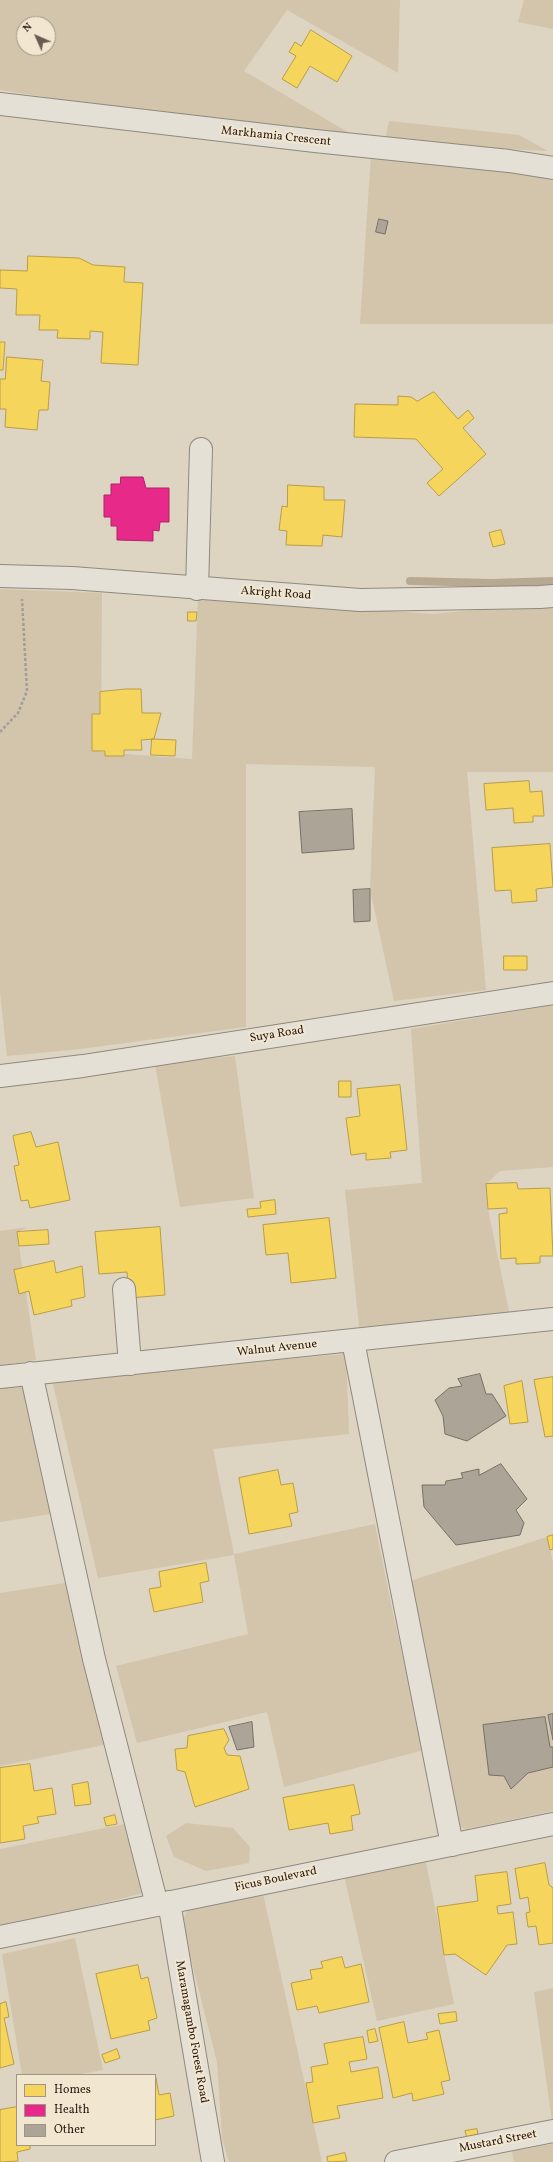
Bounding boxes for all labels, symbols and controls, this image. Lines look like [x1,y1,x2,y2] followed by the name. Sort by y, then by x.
[16,16,56,56] north arrow
[20,20,36,36] text: N
[220,124,332,150] street label: Markhamia Crescent
[240,584,312,604] street label: Akright Road
[249,1024,305,1046] street label: Suya Road
[236,1338,318,1360] street label: Walnut Avenue
[234,1864,318,1896] street label: Ficus Boulevard
[171,1959,211,2105] street label: Maramagambo Forest Road
[16,2074,156,2146] legend
[54,2082,91,2098] text: Homes
[54,2102,90,2118] text: Health
[54,2122,85,2138] text: Other
[458,2127,538,2157] street label: Mustard Street

